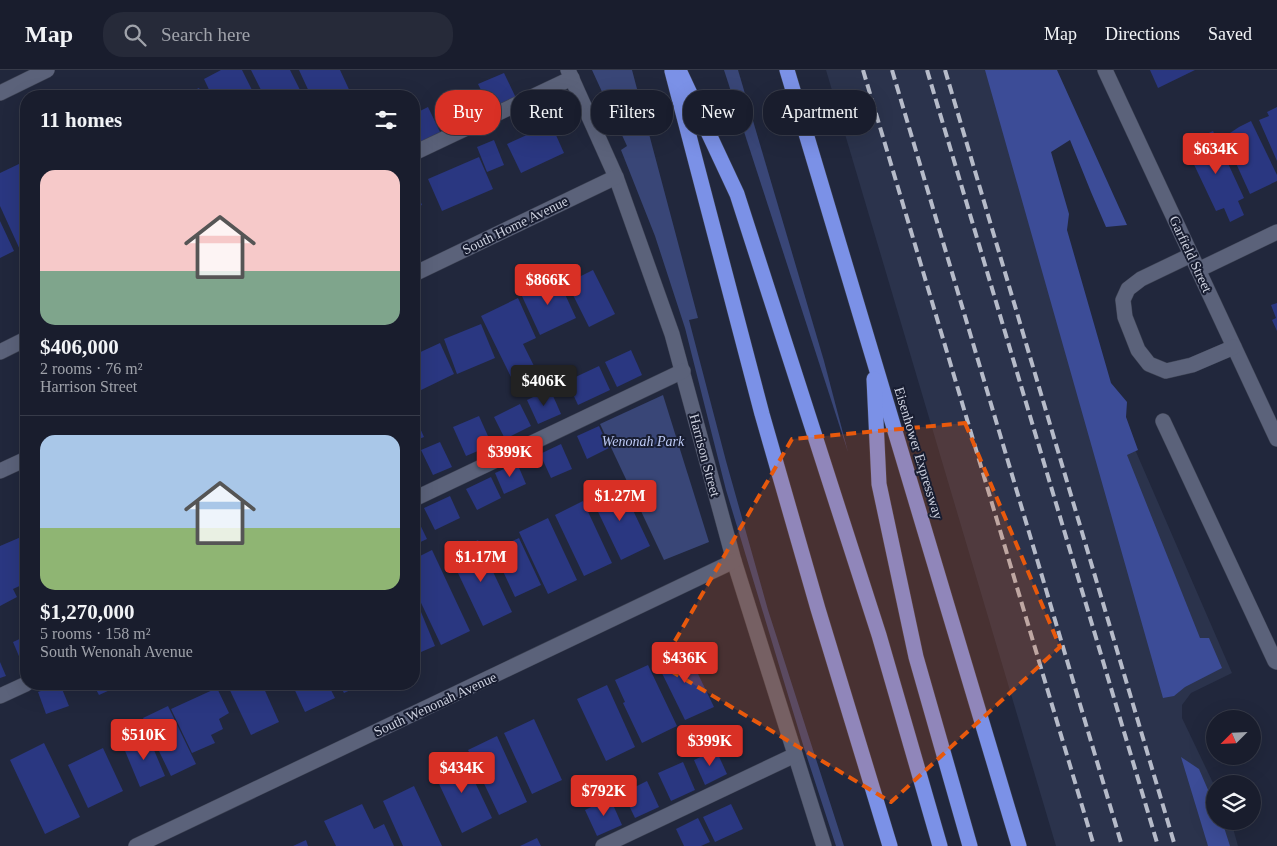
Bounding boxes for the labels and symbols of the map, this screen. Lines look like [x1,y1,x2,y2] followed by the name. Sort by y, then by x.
[1181,132,1251,175] pin: $634K
[460,193,570,258] street label: South Home Avenue
[1166,214,1215,295] street label: Garfield Street
[513,264,583,306] pin: $866K
[509,364,579,407] pin: $406K
[891,385,946,521] street label: Eisenhower Expressway
[686,412,723,498] street label: Harrison Street
[602,434,685,449] park label: Wenonah Park
[475,436,545,478] pin: $399K
[579,480,661,522] pin: $1.27M
[440,540,522,583] pin: $1.17M
[650,642,720,684] pin: $436K
[371,669,499,739] street label: South Wenonah Avenue
[1206,710,1261,765] north arrow
[109,718,179,761] pin: $510K
[675,724,745,767] pin: $399K
[427,752,497,794] pin: $434K
[569,774,639,817] pin: $792K

